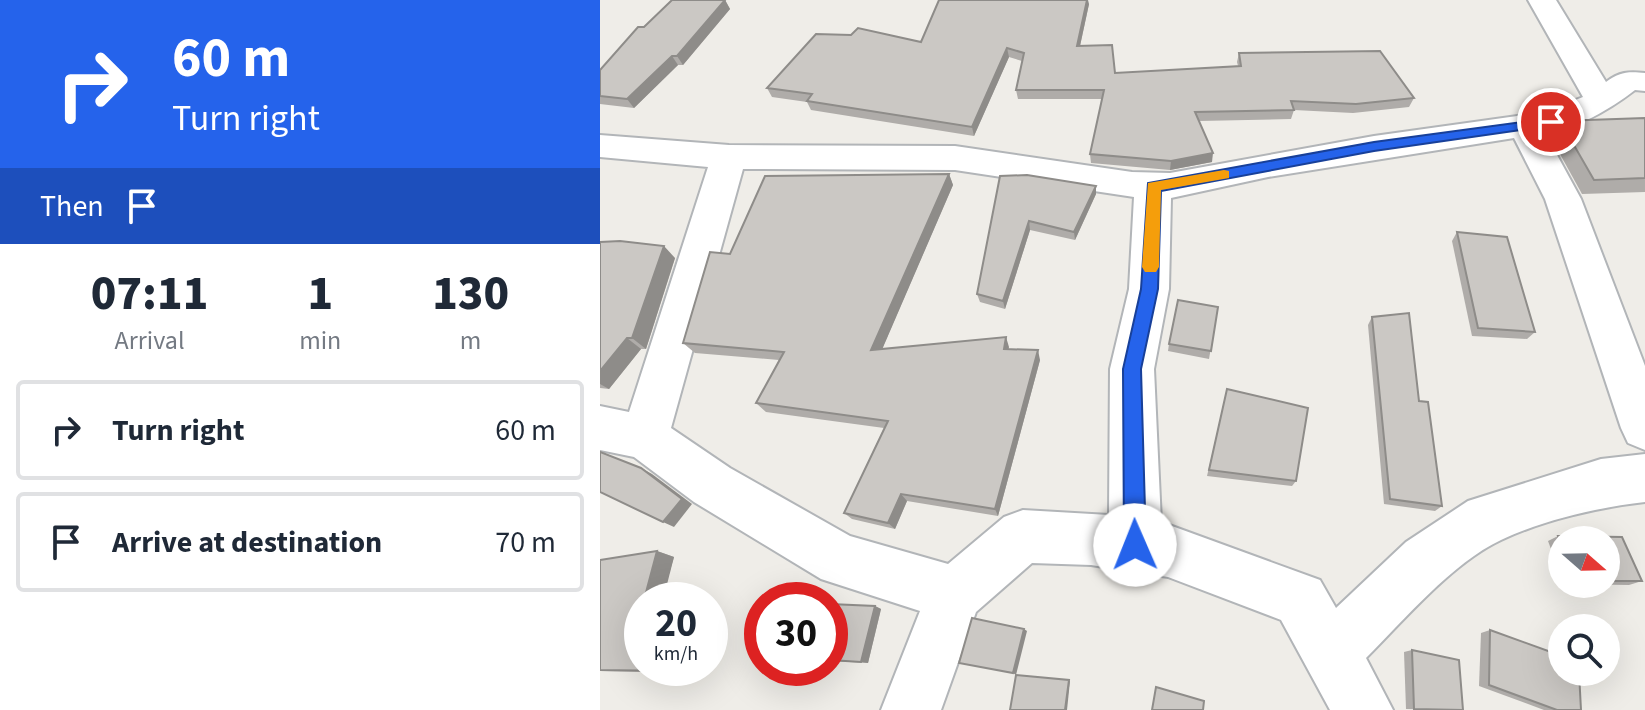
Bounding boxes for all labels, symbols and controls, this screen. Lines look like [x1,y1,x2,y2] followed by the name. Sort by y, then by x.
[172,19,290,98] text: 60 m
[40,32,144,136] icon: right
[1517,88,1585,156] pin
[172,93,320,144] text: Turn right
[1529,100,1573,144] icon: arrive
[120,184,164,228] icon: arrive
[40,185,104,228] text: Then
[91,260,208,328] text: 07:11
[307,260,333,328] text: 1
[432,260,509,328] text: 130
[115,322,185,359] text: Arrival
[299,322,341,359] text: min
[460,322,481,359] text: m
[44,408,88,452] icon: right
[112,409,244,452] text: Turn right
[495,409,556,452] text: 60 m
[1093,503,1177,587] position arrow
[44,520,88,564] icon: arrive
[112,521,382,564] text: Arrive at destination
[495,521,556,564] text: 70 m
[1548,526,1620,598] north arrow
[1548,526,1620,686] map controls
[744,582,848,686] speed limit sign: 30
[655,595,697,652] text: 20
[1548,614,1620,686] button: search
[654,640,698,668] text: km/h

